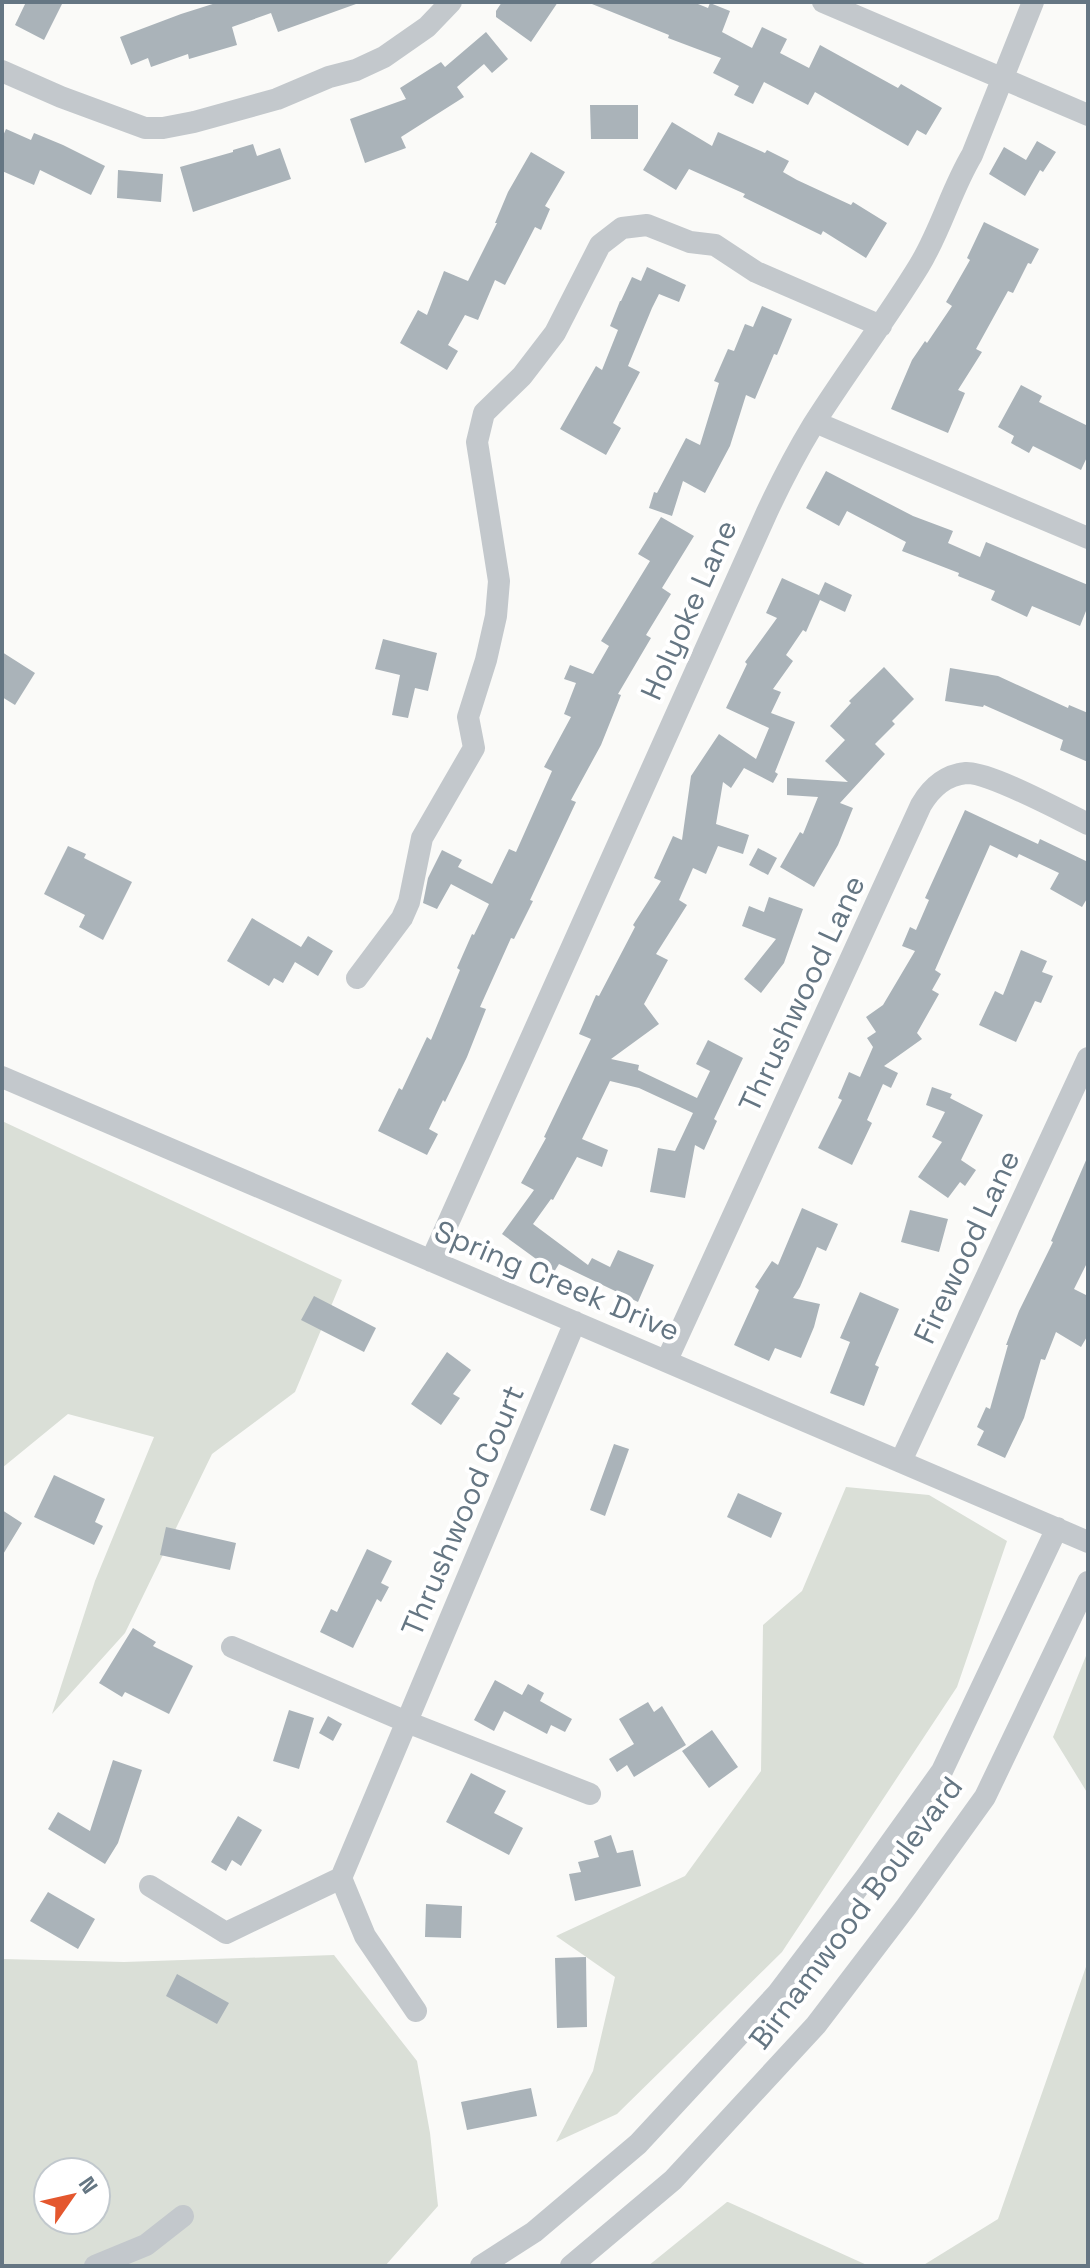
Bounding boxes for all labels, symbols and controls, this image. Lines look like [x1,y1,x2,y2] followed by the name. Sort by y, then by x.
[631,514,746,706] street label: Holyoke Lane
[729,869,874,1119] street label: Thrushwood Lane
[905,1144,1028,1350] street label: Firewood Lane
[429,1211,686,1350] street label: Spring Creek Drive
[392,1379,533,1642] street label: Thrushwood Court
[740,1768,971,2057] street label: Birnamwood Boulevard
[32,2156,112,2236] north arrow
[73,2171,104,2199] text: N

